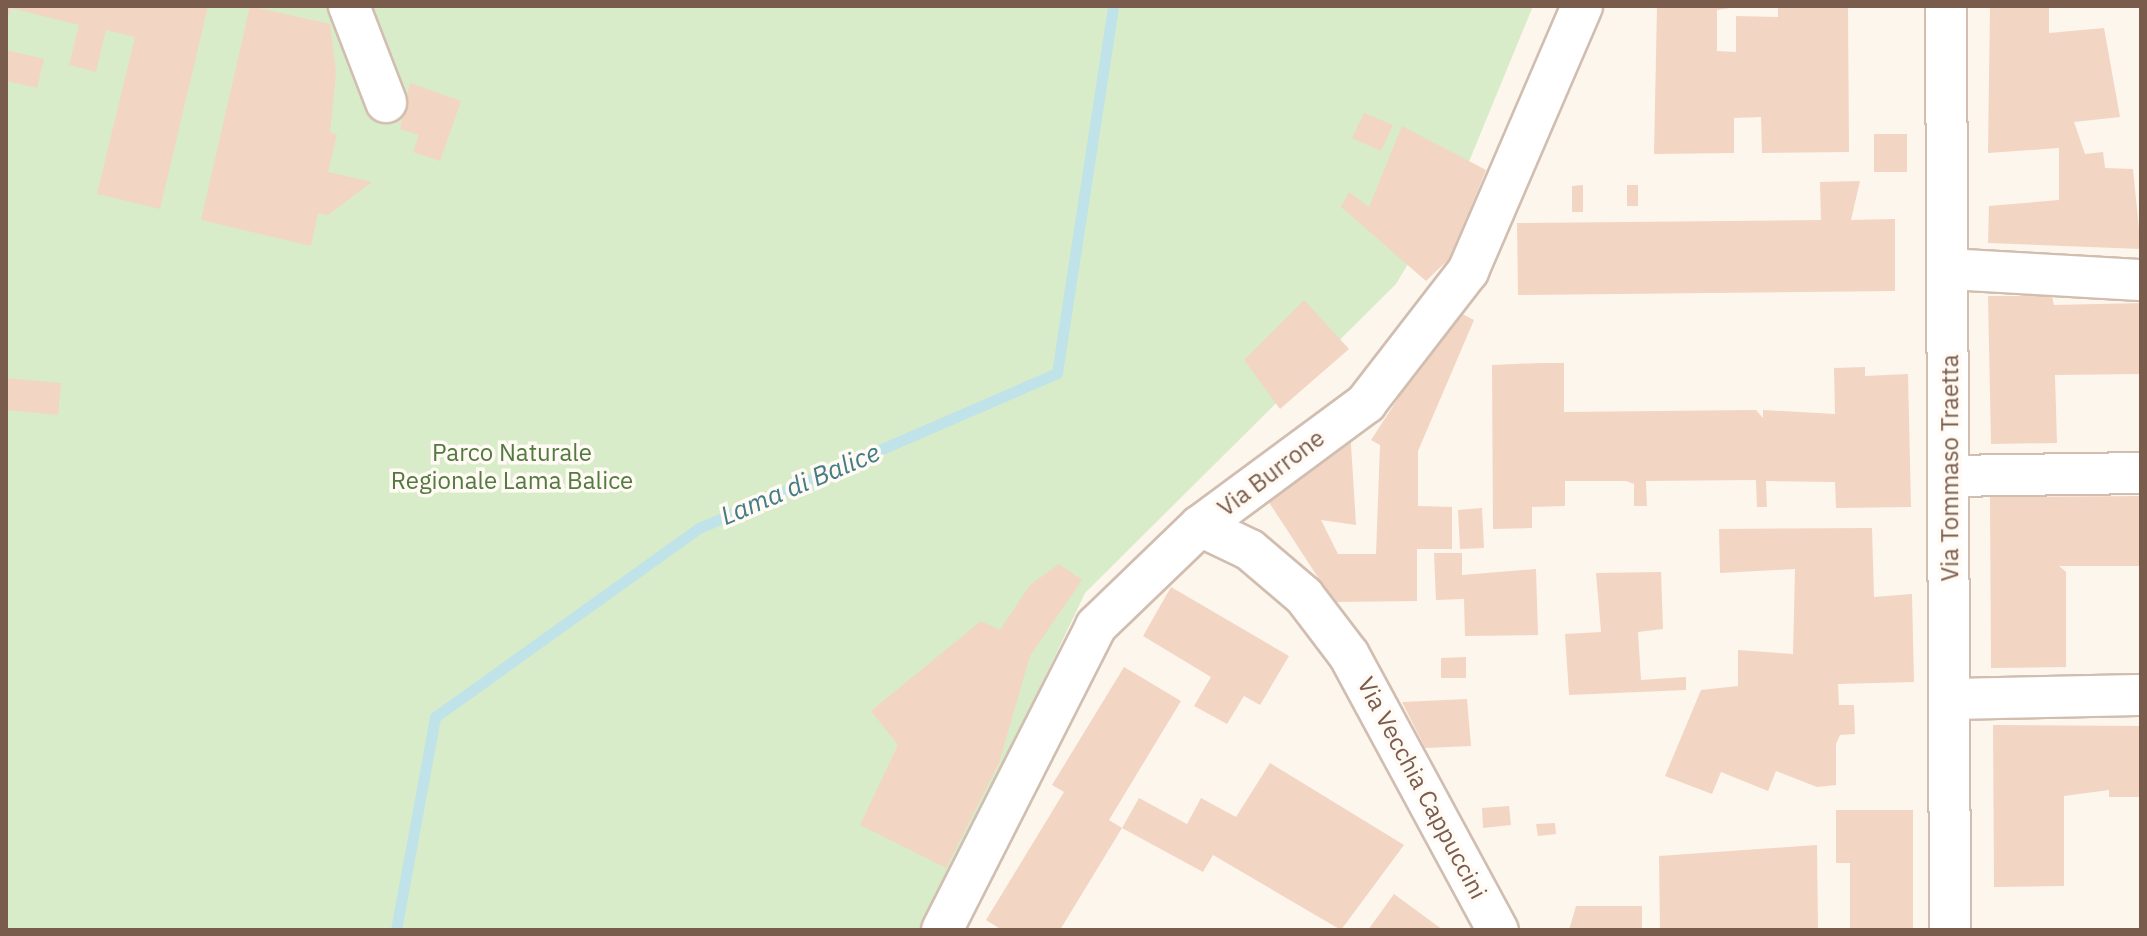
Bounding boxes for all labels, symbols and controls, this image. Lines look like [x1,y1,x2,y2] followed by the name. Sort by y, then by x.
[1936,354,1964,582] street label: Via Tommaso Traetta
[1212,424,1330,522] street label: Via Burrone
[716,436,884,532] water label: Lama di Balice
[391,439,633,495] park label: Parco Naturale Regionale Lama Balice
[1351,672,1493,904] street label: Via Vecchia Cappuccini

